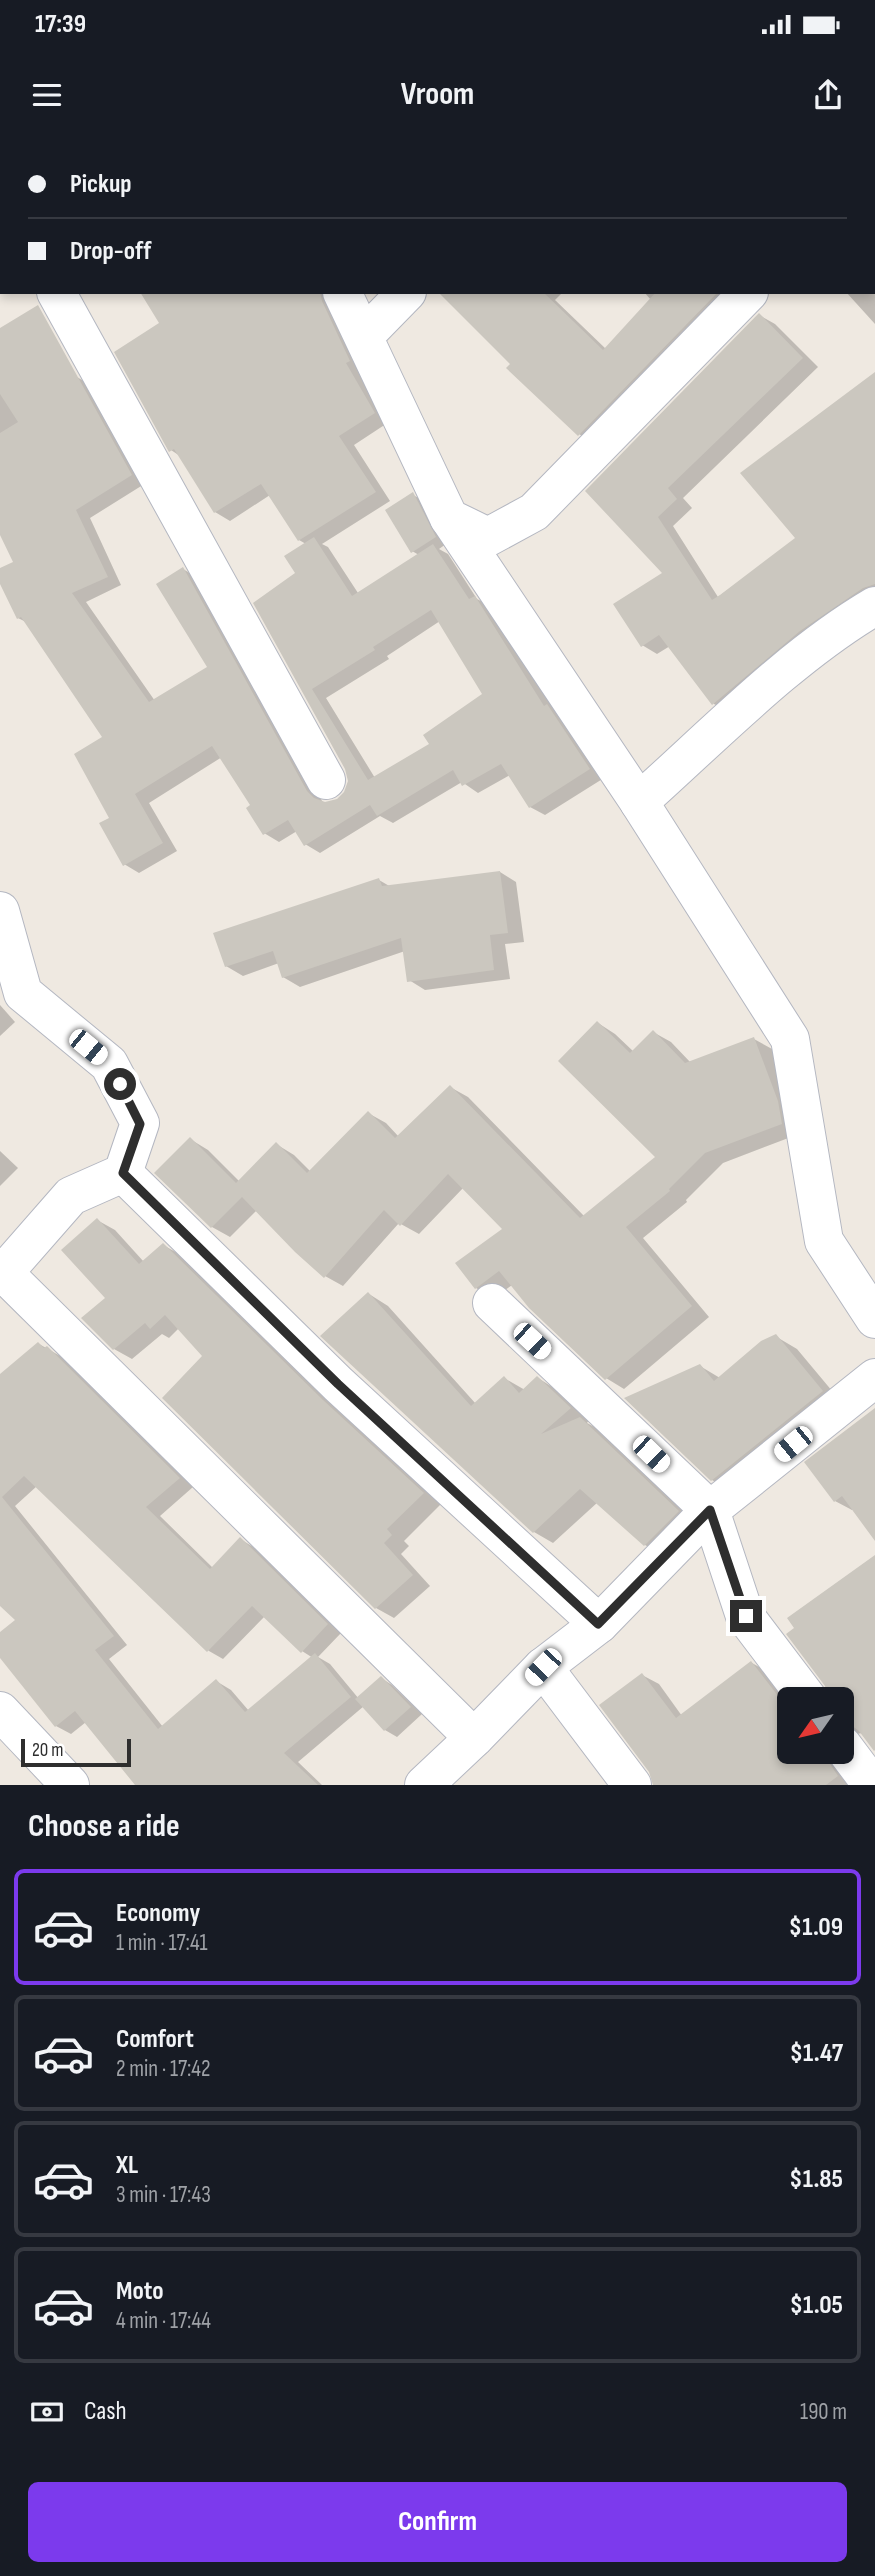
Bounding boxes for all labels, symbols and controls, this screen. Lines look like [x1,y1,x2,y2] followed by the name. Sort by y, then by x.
[35,9,86,40] text: 17:39
[401,75,474,114] text: Vroom
[28,76,66,114] icon: menu
[809,76,847,114] icon: share
[70,169,132,200] text: Pickup
[70,236,151,267] text: Drop-off
[66,1026,111,1068] car
[104,1068,136,1100] route start
[510,1319,555,1363] car
[771,1423,816,1465] car
[629,1432,674,1476] car
[730,1600,762,1632] route end
[521,1645,566,1689] car
[777,1687,854,1764] north arrow
[777,1687,854,1764] map controls
[21,1736,131,1768] scale bar
[32,1739,64,1762] text: 20 m
[28,1807,180,1846] text: Choose a ride
[32,1896,95,1959] icon: car
[116,1898,200,1929] text: Economy
[789,1912,843,1943] text: $1.09
[116,1929,208,1957] text: 1 min · 17:41
[32,2022,95,2085] icon: car
[116,2024,194,2055] text: Comfort
[790,2038,843,2069] text: $1.47
[116,2055,211,2083] text: 2 min · 17:42
[32,2148,95,2211] icon: car
[116,2150,138,2181] text: XL
[789,2164,843,2195] text: $1.85
[116,2181,211,2209] text: 3 min · 17:43
[32,2274,95,2337] icon: car
[116,2276,164,2307] text: Moto
[790,2290,843,2321] text: $1.05
[116,2307,211,2335] text: 4 min · 17:44
[28,2393,66,2431] icon: cash
[84,2396,127,2427] text: Cash
[800,2398,847,2426] text: 190 m
[28,2482,847,2562] button: Confirm

